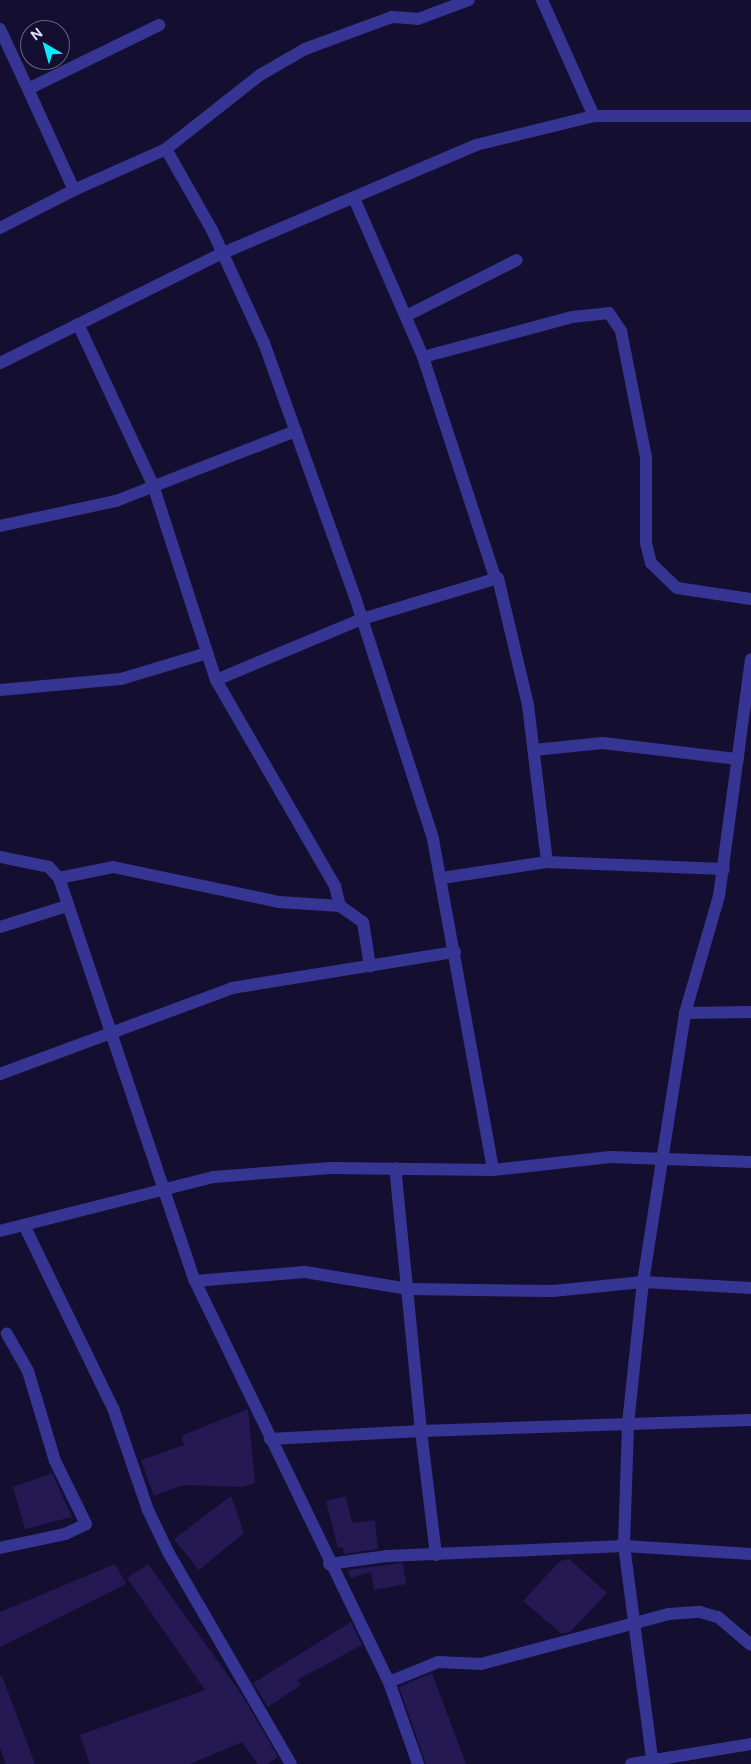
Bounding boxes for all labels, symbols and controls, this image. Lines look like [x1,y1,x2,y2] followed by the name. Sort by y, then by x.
[20,20,70,70] north arrow
[27,24,46,44] text: N

